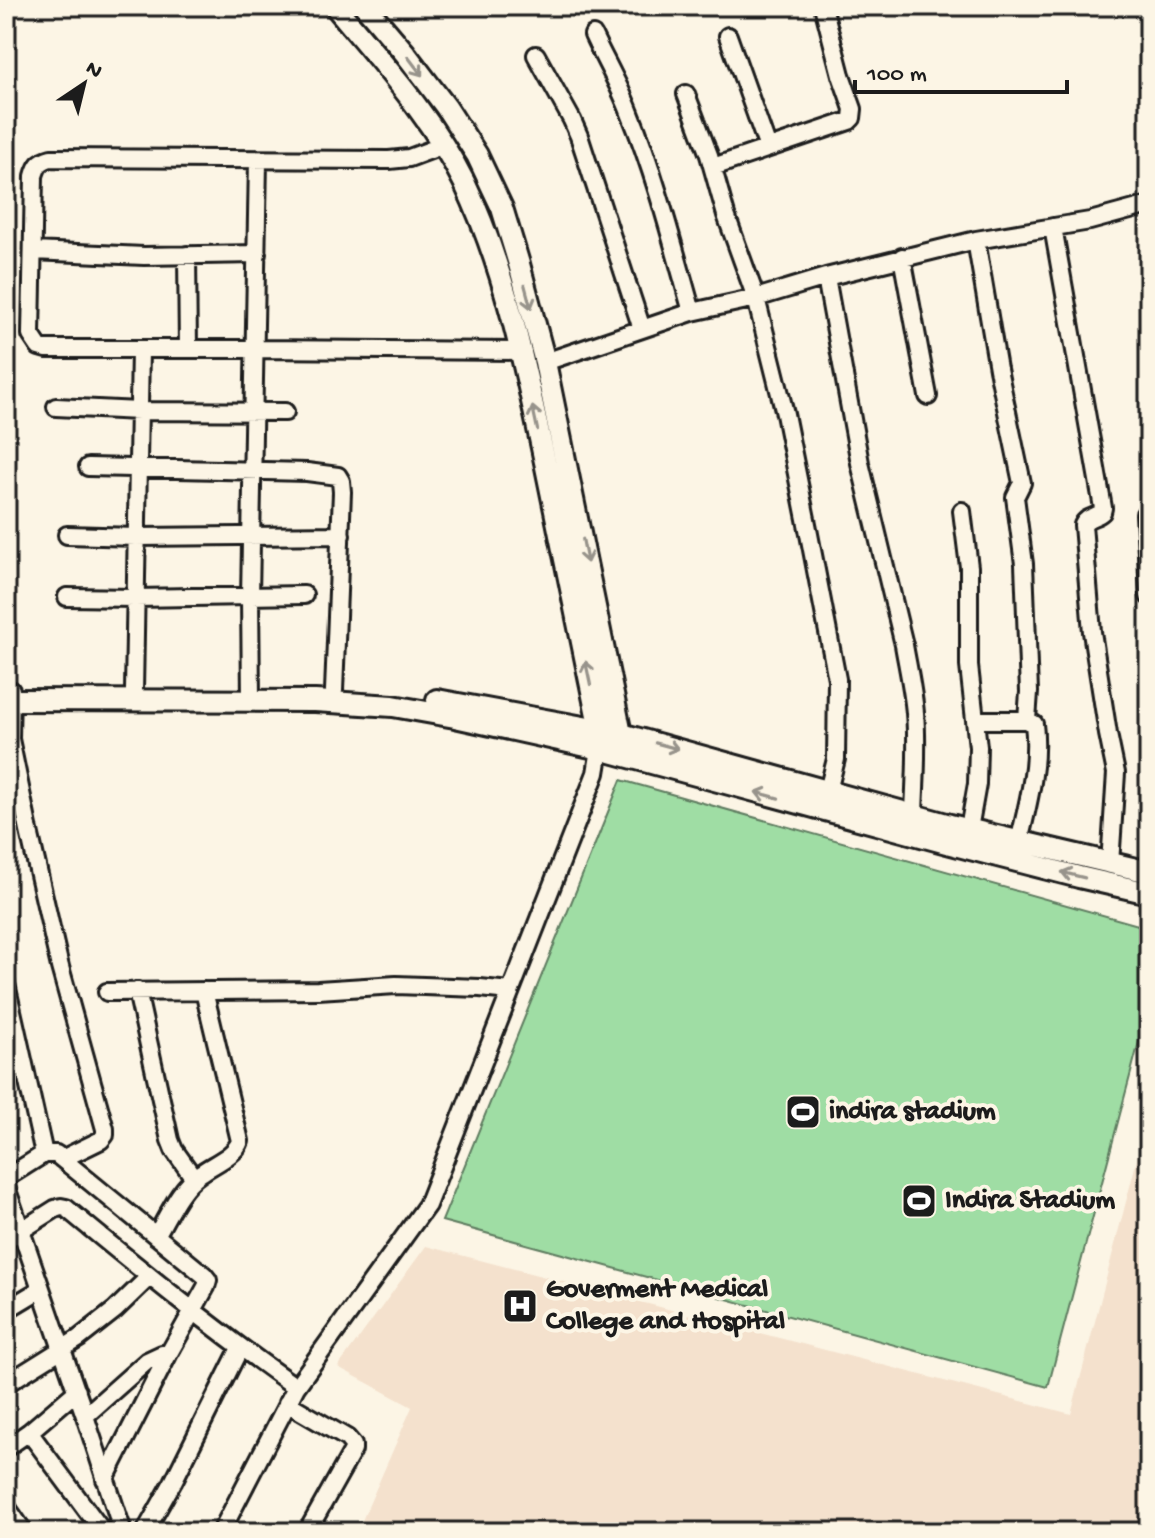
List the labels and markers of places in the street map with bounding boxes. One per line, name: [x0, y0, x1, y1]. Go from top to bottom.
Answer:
sports icon: indira stadium: [784, 1093, 822, 1131]
place label: indira stadium: [829, 1096, 996, 1129]
sports icon: Indira Stadium: [900, 1182, 938, 1220]
place label: Indira Stadium: [945, 1185, 1115, 1218]
place label: Goverment Medical College and Hospital: [546, 1274, 785, 1339]
hospital icon: Goverment Medical College and Hospital: [501, 1287, 539, 1325]

